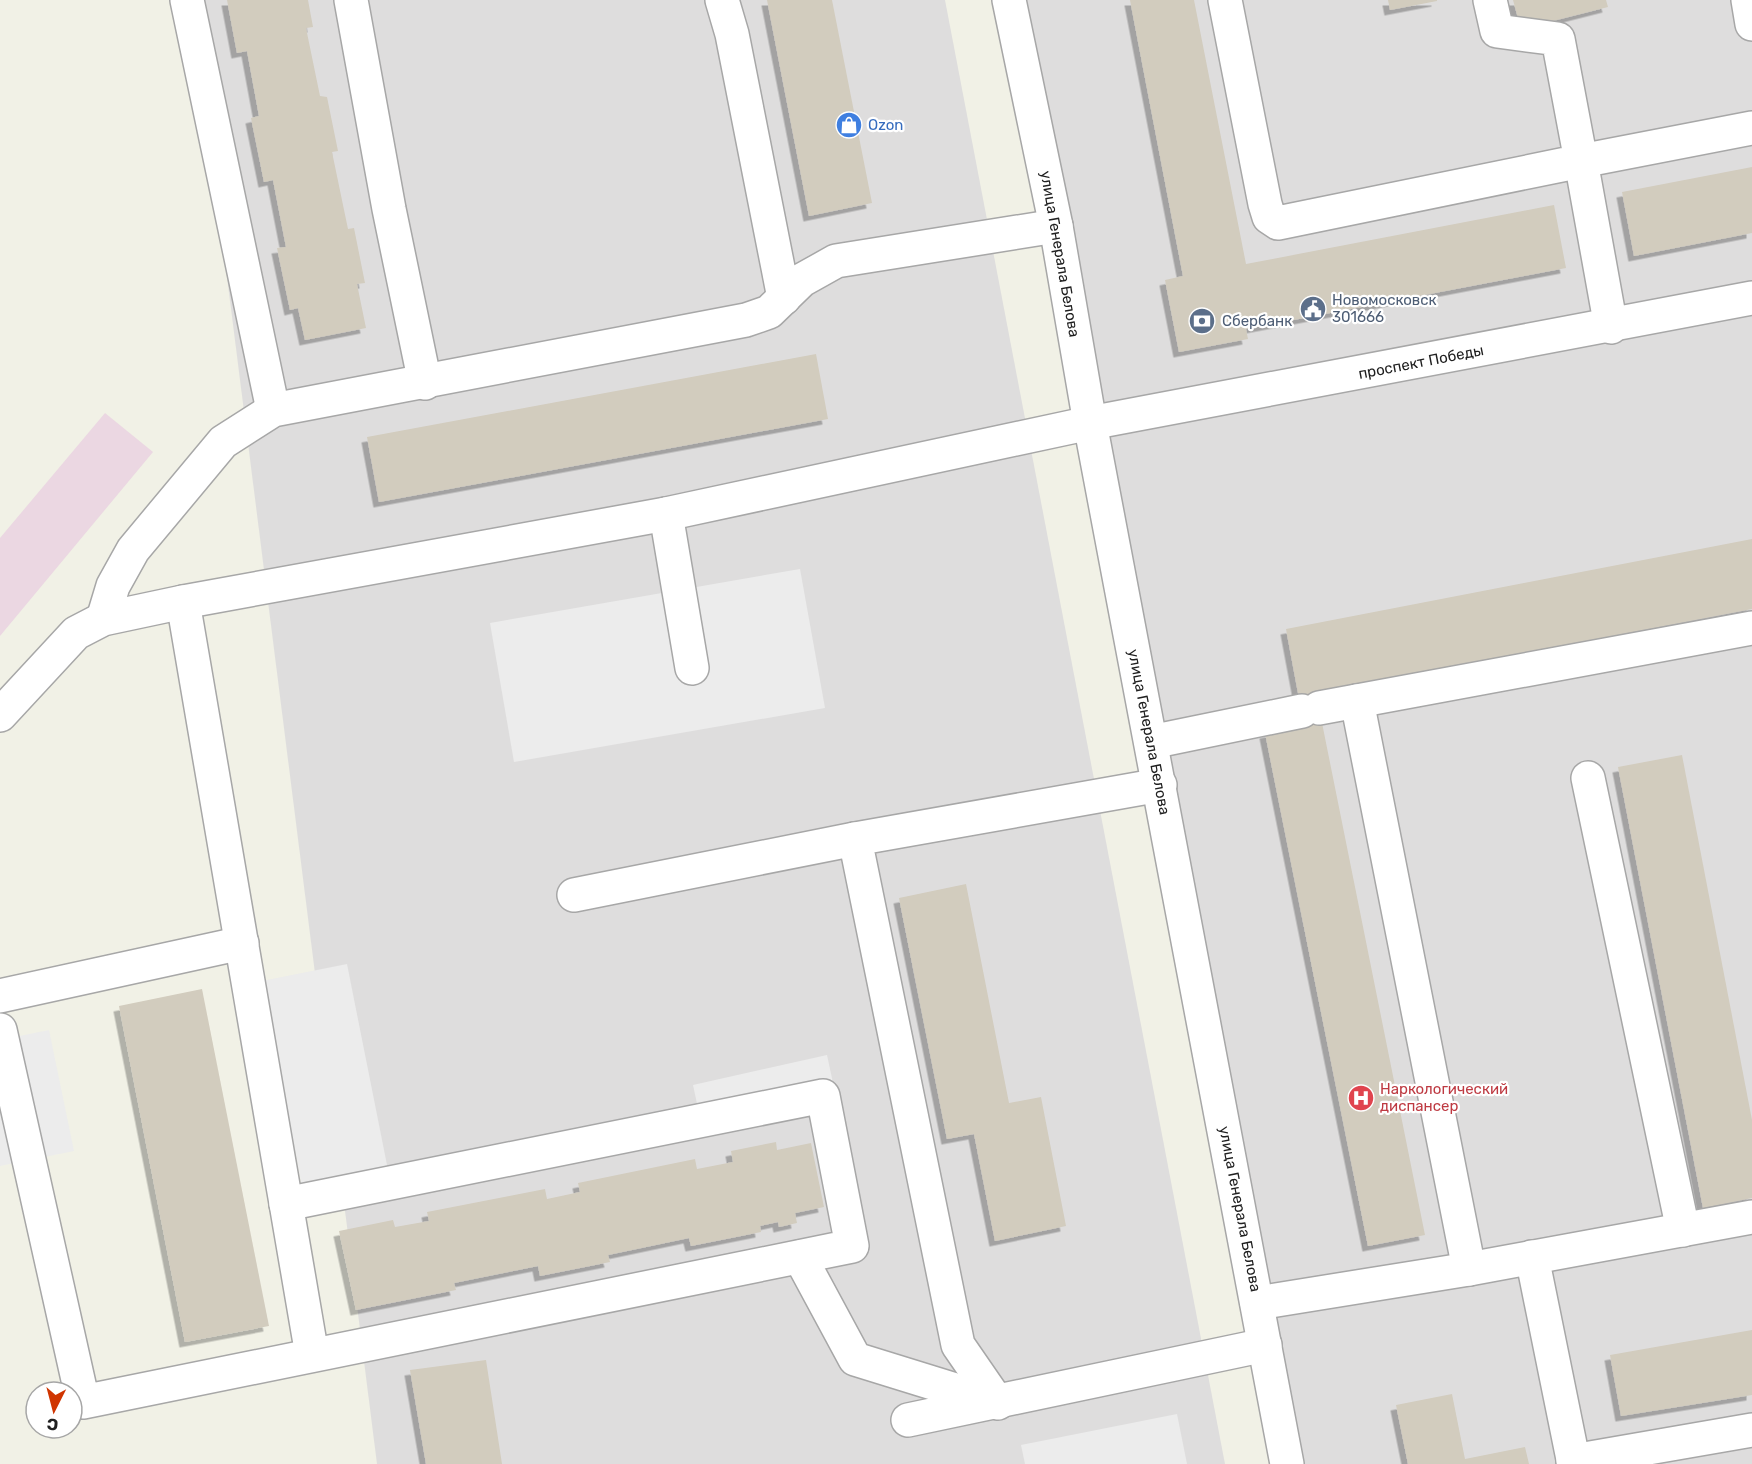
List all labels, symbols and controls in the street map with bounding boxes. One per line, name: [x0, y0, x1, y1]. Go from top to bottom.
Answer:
shop icon: Ozon: [834, 110, 864, 140]
place label: Ozon: [868, 116, 903, 134]
street label: улица Генерала Белова: [1037, 169, 1083, 339]
place label: Новомосковск 301666: [1332, 291, 1437, 326]
public building icon: Новомосковск 301666: [1298, 294, 1328, 324]
bank icon: Сбербанк: [1187, 306, 1217, 336]
place label: Сбербанк: [1222, 312, 1292, 330]
street label: проспект Победы: [1357, 341, 1485, 383]
street label: улица Генерала Белова: [1124, 648, 1174, 816]
place label: Наркологический диспансер: [1380, 1080, 1508, 1115]
hospital icon: Наркологический диспансер: [1346, 1083, 1376, 1113]
street label: улица Генерала Белова: [1215, 1125, 1265, 1293]
north arrow: [24, 1380, 84, 1440]
text: С: [46, 1414, 59, 1434]

